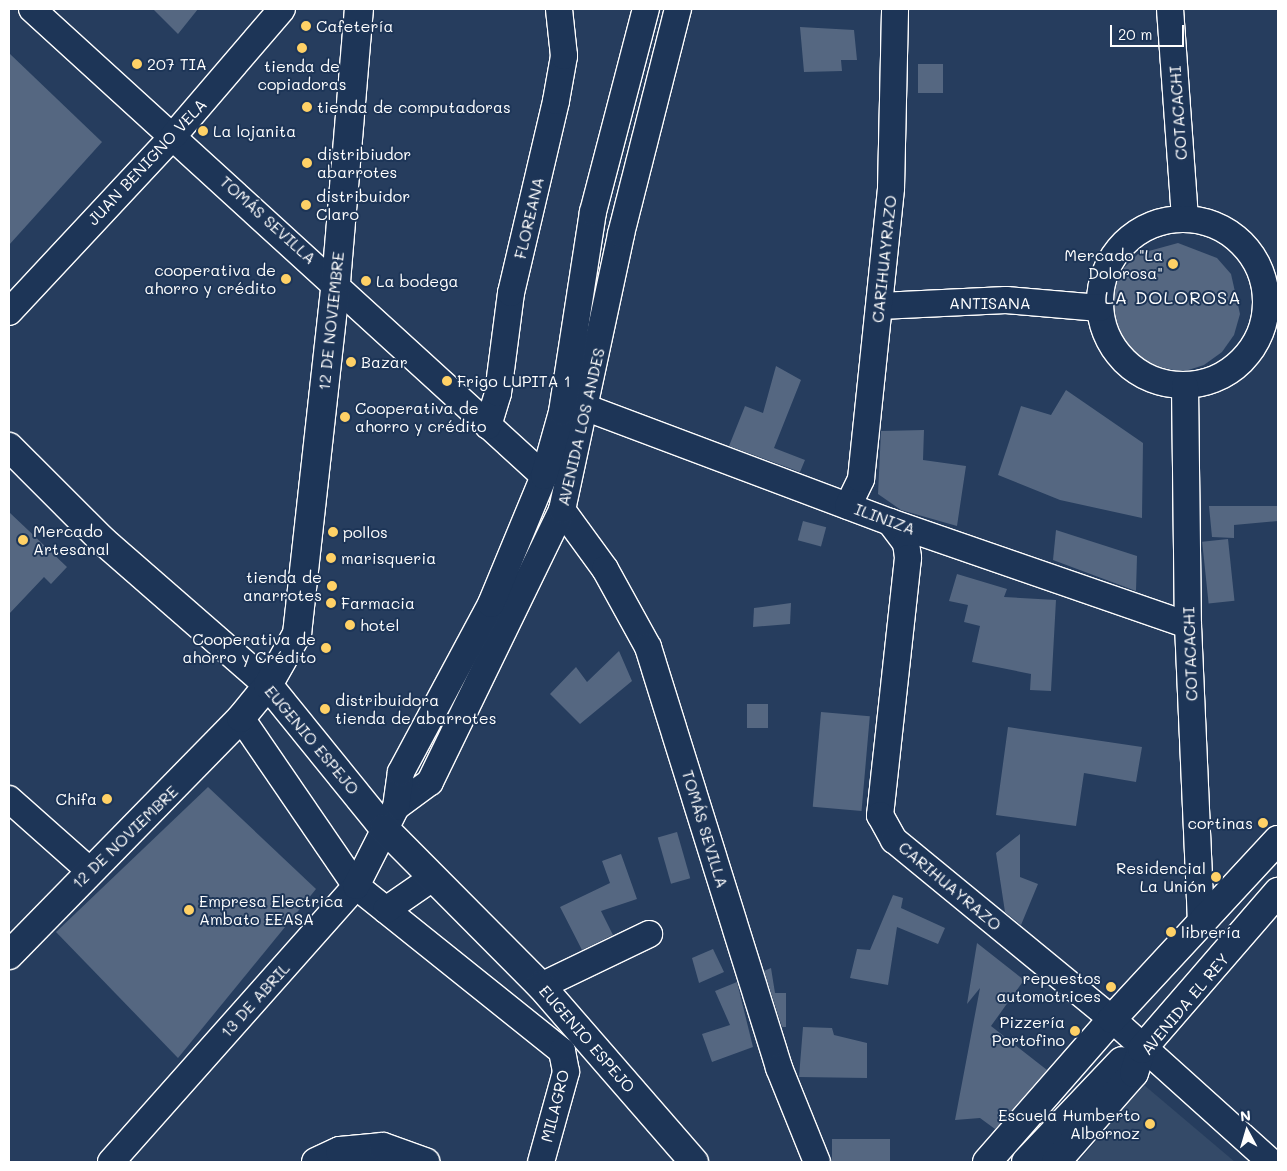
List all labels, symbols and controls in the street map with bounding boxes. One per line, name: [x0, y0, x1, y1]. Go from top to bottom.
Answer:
scale bar: [1112, 15, 1186, 47]
place label: Cafetería: [316, 16, 393, 36]
marker: Cafetería: [300, 20, 312, 32]
text: 20 m: [1118, 24, 1152, 44]
marker: tienda de copiadoras: [296, 42, 308, 54]
place label: 207 TIA: [147, 54, 207, 74]
place label: tienda de copiadoras: [257, 56, 347, 94]
marker: 207 TIA: [131, 58, 143, 70]
street label: COTACACHI: [1165, 65, 1191, 161]
street label: JUAN BENIGNO VELA: [83, 95, 211, 229]
place label: tienda de computadoras: [317, 97, 511, 117]
marker: tienda de computadoras: [301, 101, 313, 113]
place label: La lojanita: [213, 121, 296, 141]
marker: La lojanita: [197, 125, 209, 137]
place label: distribiudor abarrotes: [317, 144, 411, 182]
marker: distribiudor abarrotes: [301, 157, 313, 169]
street label: TOMÁS SEVILLA: [216, 172, 320, 268]
street label: FLOREANA: [510, 175, 548, 261]
place label: distribuidor Claro: [316, 186, 410, 224]
street label: CARIHUAYRAZO: [868, 194, 900, 324]
marker: distribuidor Claro: [300, 199, 312, 211]
place label: Mercado "La Dolorosa": [1064, 245, 1163, 283]
street label: 12 DE NOVIEMBRE: [314, 251, 348, 391]
marker: Mercado "La Dolorosa": [1167, 258, 1179, 270]
place label: cooperativa de ahorro y crédito: [144, 260, 276, 298]
place label: La bodega: [376, 271, 458, 291]
marker: cooperativa de ahorro y crédito: [280, 273, 292, 285]
marker: La bodega: [360, 275, 372, 287]
district label: LA DOLOROSA: [1103, 286, 1243, 308]
street label: ANTISANA: [949, 293, 1031, 313]
street label: AVENIDA LOS ANDES: [553, 346, 609, 508]
place label: Bazar: [361, 352, 408, 372]
marker: Bazar: [345, 356, 357, 368]
place label: Frigo LUPITA 1: [457, 371, 571, 391]
marker: Frigo LUPITA 1: [441, 375, 453, 387]
place label: Cooperativa de ahorro y crédito: [355, 398, 487, 436]
marker: Cooperativa de ahorro y crédito: [339, 411, 351, 423]
street label: ILINIZA: [852, 499, 918, 539]
place label: Mercado Artesanal: [33, 521, 110, 559]
place label: pollos: [343, 522, 388, 542]
marker: pollos: [327, 526, 339, 538]
marker: Mercado Artesanal: [17, 534, 29, 546]
place label: marisqueria: [341, 548, 436, 568]
marker: marisqueria: [325, 552, 337, 564]
place label: tienda de anarrotes: [243, 567, 322, 605]
marker: tienda de anarrotes: [326, 580, 338, 592]
place label: Farmacia: [341, 593, 415, 613]
marker: Farmacia: [325, 597, 337, 609]
street label: COTACACHI: [1179, 606, 1201, 702]
place label: hotel: [360, 615, 399, 635]
marker: hotel: [344, 619, 356, 631]
place label: Cooperativa de ahorro y Crédito: [182, 629, 316, 667]
marker: Cooperativa de ahorro y Crédito: [320, 642, 332, 654]
street label: EUGENIO ESPEJO: [261, 682, 363, 798]
place label: distribuidora tienda de abarrotes: [335, 690, 497, 728]
marker: distribuidora tienda de abarrotes: [319, 703, 331, 715]
street label: TOMÁS SEVILLA: [678, 768, 732, 890]
street label: 12 DE NOVIEMBRE: [68, 782, 182, 892]
place label: Chifa: [55, 789, 97, 809]
marker: Chifa: [101, 793, 113, 805]
place label: cortinas: [1188, 813, 1253, 833]
marker: cortinas: [1257, 817, 1269, 829]
street label: CARIHUAYRAZO: [895, 837, 1005, 935]
place label: Residencial La Unión: [1116, 858, 1206, 896]
marker: Residencial La Unión: [1210, 871, 1222, 883]
place label: Empresa Electrica Ambato EEASA: [199, 891, 343, 929]
marker: Empresa Electrica Ambato EEASA: [183, 904, 195, 916]
place label: librería: [1181, 922, 1241, 942]
marker: librería: [1165, 926, 1177, 938]
street label: AVENIDA EL REY: [1137, 949, 1233, 1059]
street label: 13 DE ABRIL: [217, 959, 293, 1041]
place label: repuestos automotrices: [996, 968, 1101, 1006]
street label: EUGENIO ESPEJO: [535, 981, 639, 1097]
marker: repuestos automotrices: [1105, 981, 1117, 993]
place label: Pizzería Portofino: [992, 1012, 1065, 1050]
marker: Pizzería Portofino: [1069, 1025, 1081, 1037]
street label: MILAGRO: [537, 1068, 573, 1144]
place label: Escuela Humberto Albornoz: [998, 1105, 1140, 1143]
north arrow: [1222, 1106, 1272, 1156]
text: N: [1239, 1106, 1252, 1126]
marker: Escuela Humberto Albornoz: [1144, 1118, 1156, 1130]

